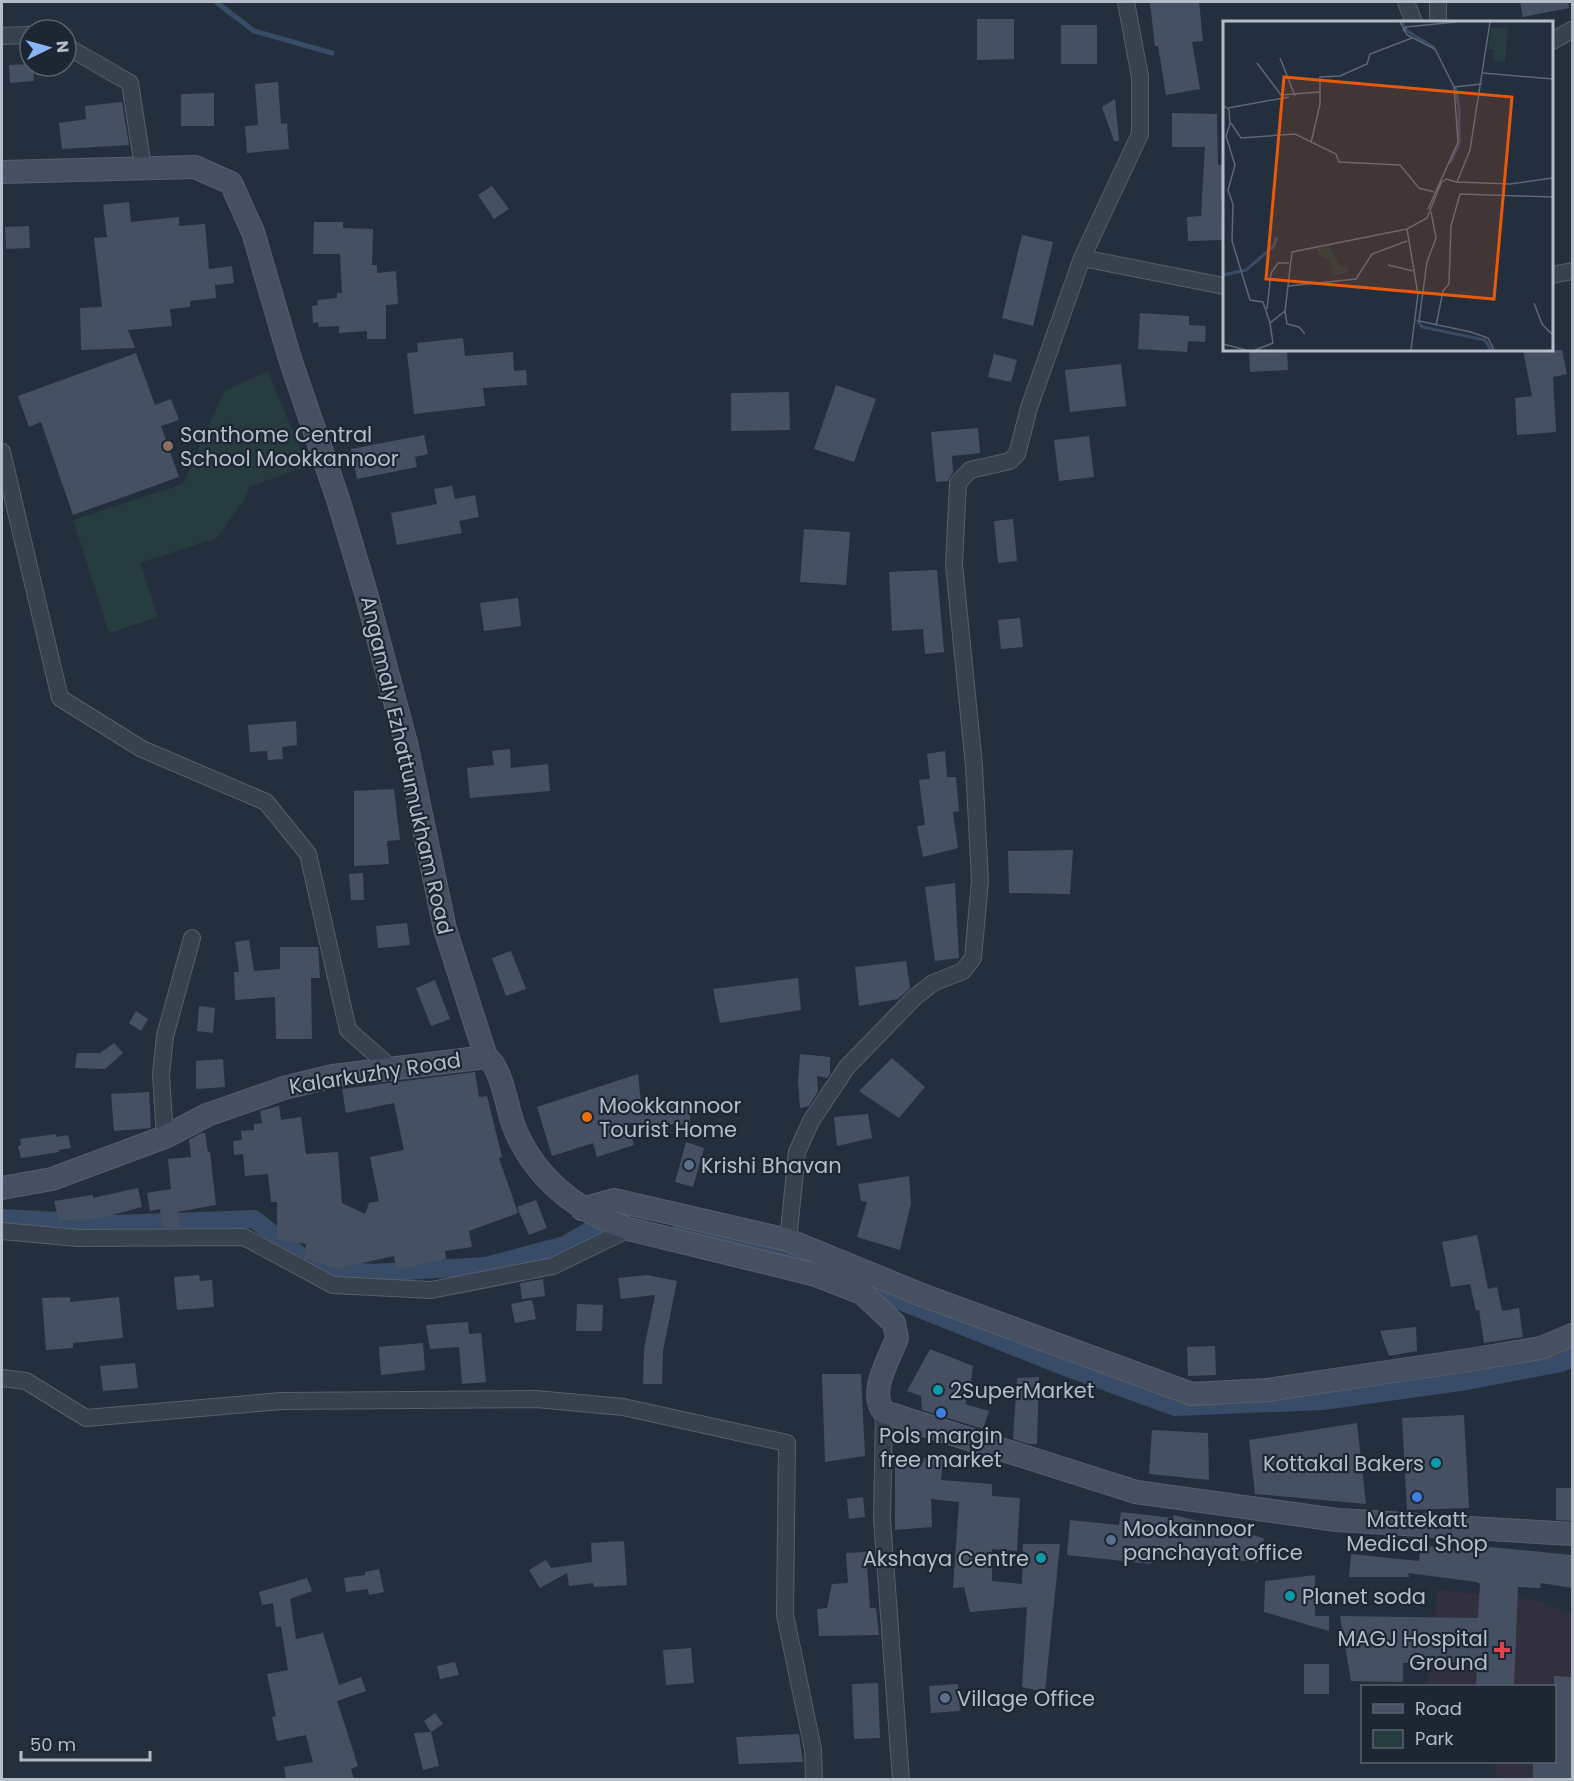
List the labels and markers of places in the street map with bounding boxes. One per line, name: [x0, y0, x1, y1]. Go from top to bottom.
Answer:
place label: Santhome Central School Mookkannoor: [180, 420, 399, 473]
marker: Santhome Central School Mookkannoor: [161, 439, 175, 453]
place label: Mookkannoor Tourist Home: [599, 1091, 742, 1144]
marker: Mookkannoor Tourist Home: [580, 1110, 594, 1124]
place label: Krishi Bhavan: [701, 1151, 842, 1180]
marker: Krishi Bhavan: [682, 1158, 696, 1172]
place label: 2SuperMarket: [950, 1376, 1094, 1405]
marker: 2SuperMarket: [931, 1383, 945, 1397]
marker: Pols margin free market: [934, 1406, 948, 1420]
place label: Pols margin free market: [879, 1421, 1003, 1474]
place label: Kottakal Bakers: [1263, 1449, 1424, 1478]
marker: Kottakal Bakers: [1429, 1456, 1443, 1470]
marker: Mattekatt Medical Shop: [1410, 1490, 1424, 1504]
place label: Mattekatt Medical Shop: [1346, 1505, 1488, 1558]
place label: Mookannoor panchayat office: [1123, 1514, 1303, 1567]
marker: Mookannoor panchayat office: [1104, 1533, 1118, 1547]
place label: Akshaya Centre: [863, 1544, 1029, 1573]
marker: Akshaya Centre: [1034, 1551, 1048, 1565]
place label: Planet soda: [1302, 1582, 1426, 1611]
marker: Planet soda: [1283, 1589, 1297, 1603]
place label: MAGJ Hospital Ground: [1337, 1624, 1488, 1677]
marker: MAGJ Hospital Ground: [1493, 1641, 1511, 1659]
place label: Village Office: [957, 1684, 1095, 1713]
marker: Village Office: [938, 1691, 952, 1705]

